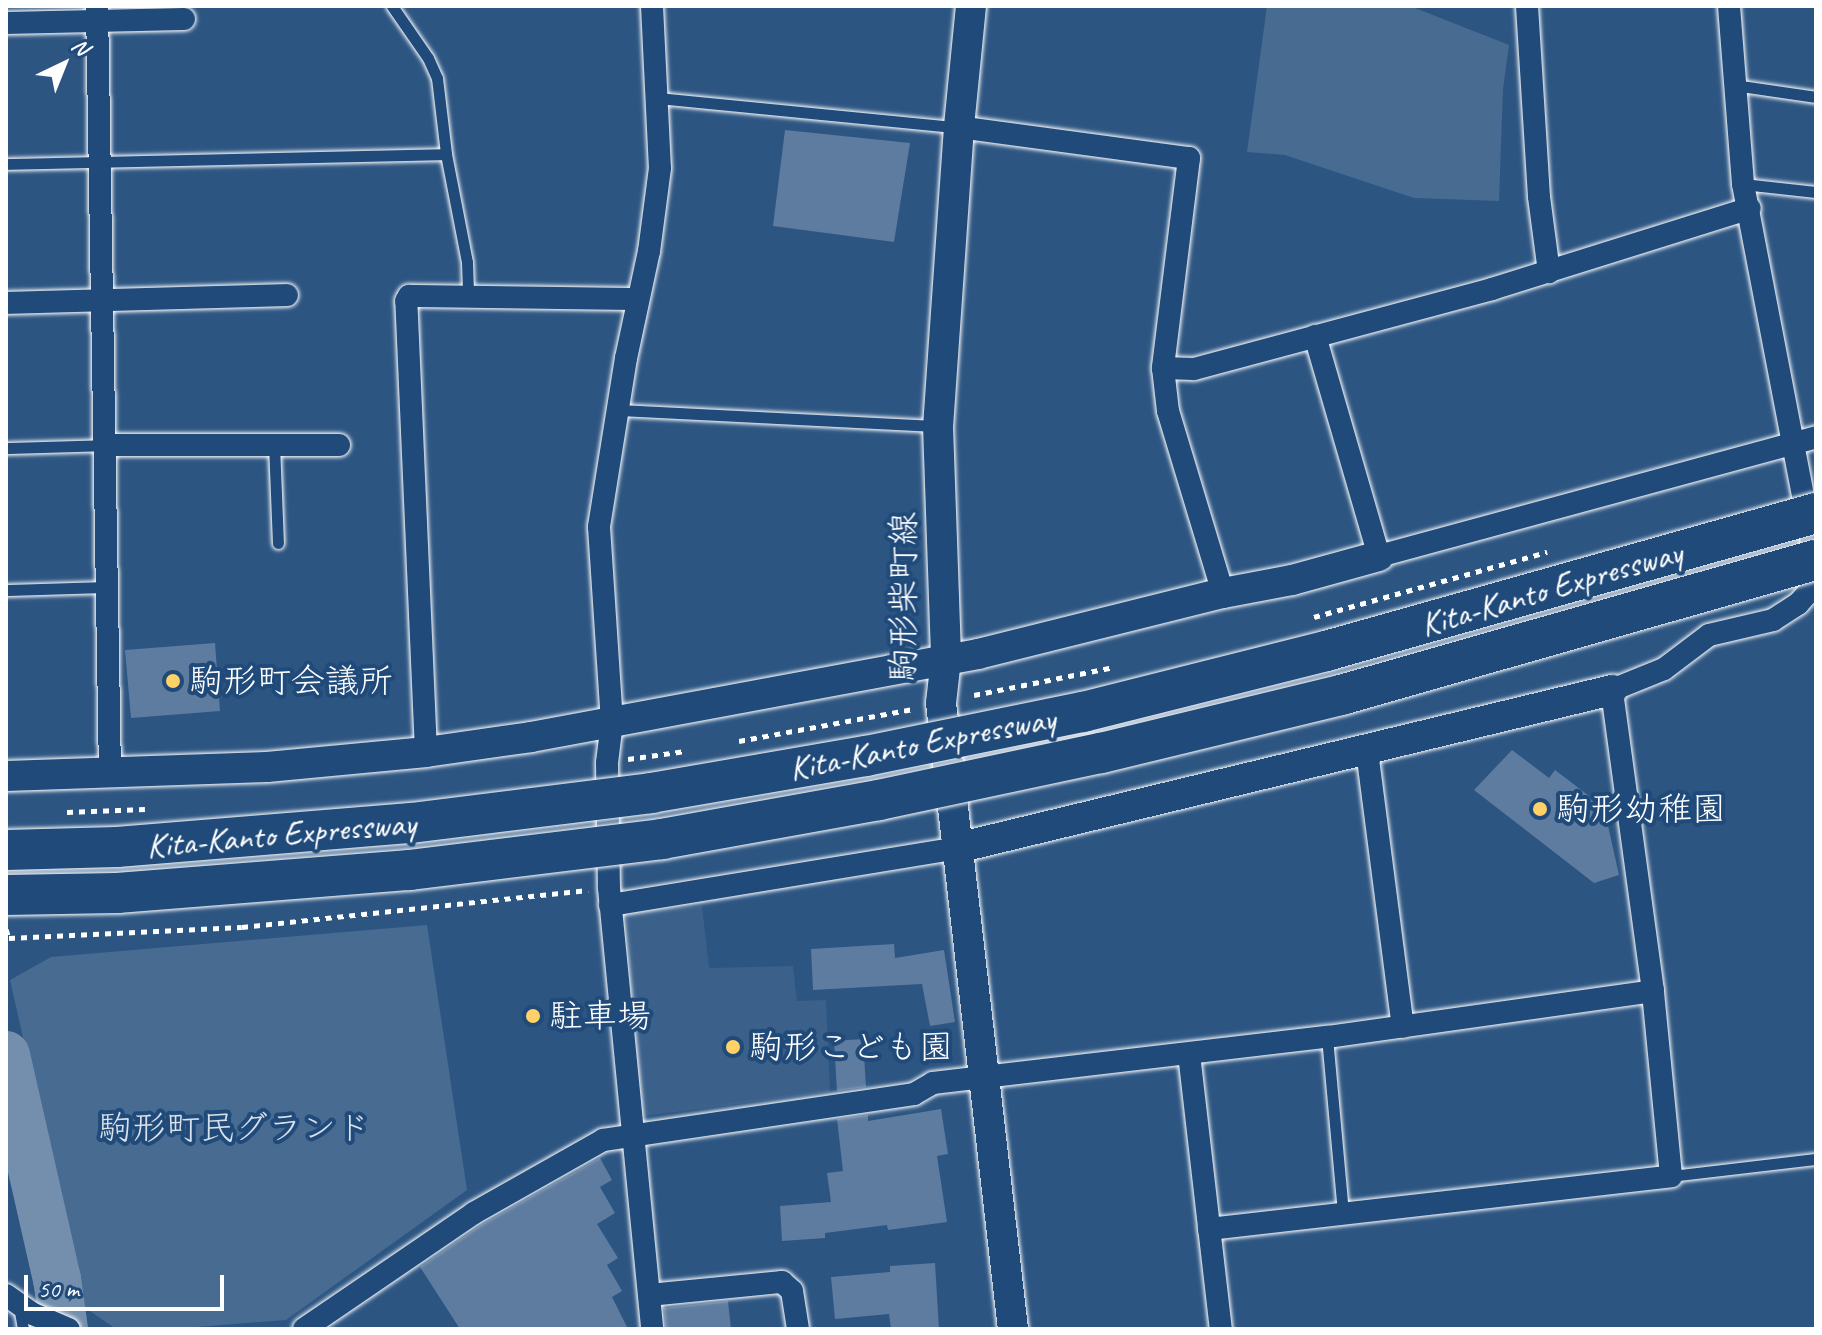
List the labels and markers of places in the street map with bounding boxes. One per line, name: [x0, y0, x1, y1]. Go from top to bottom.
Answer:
place label: 駒形町会議所: [189, 661, 393, 701]
marker: 駒形町会議所: [164, 672, 182, 690]
place label: 駒形幼稚園: [1556, 789, 1726, 829]
marker: 駒形幼稚園: [1531, 800, 1549, 818]
place label: 駐車場: [549, 996, 651, 1036]
marker: 駐車場: [524, 1007, 542, 1025]
place label: 駒形こども園: [749, 1027, 953, 1067]
marker: 駒形こども園: [724, 1038, 742, 1056]

